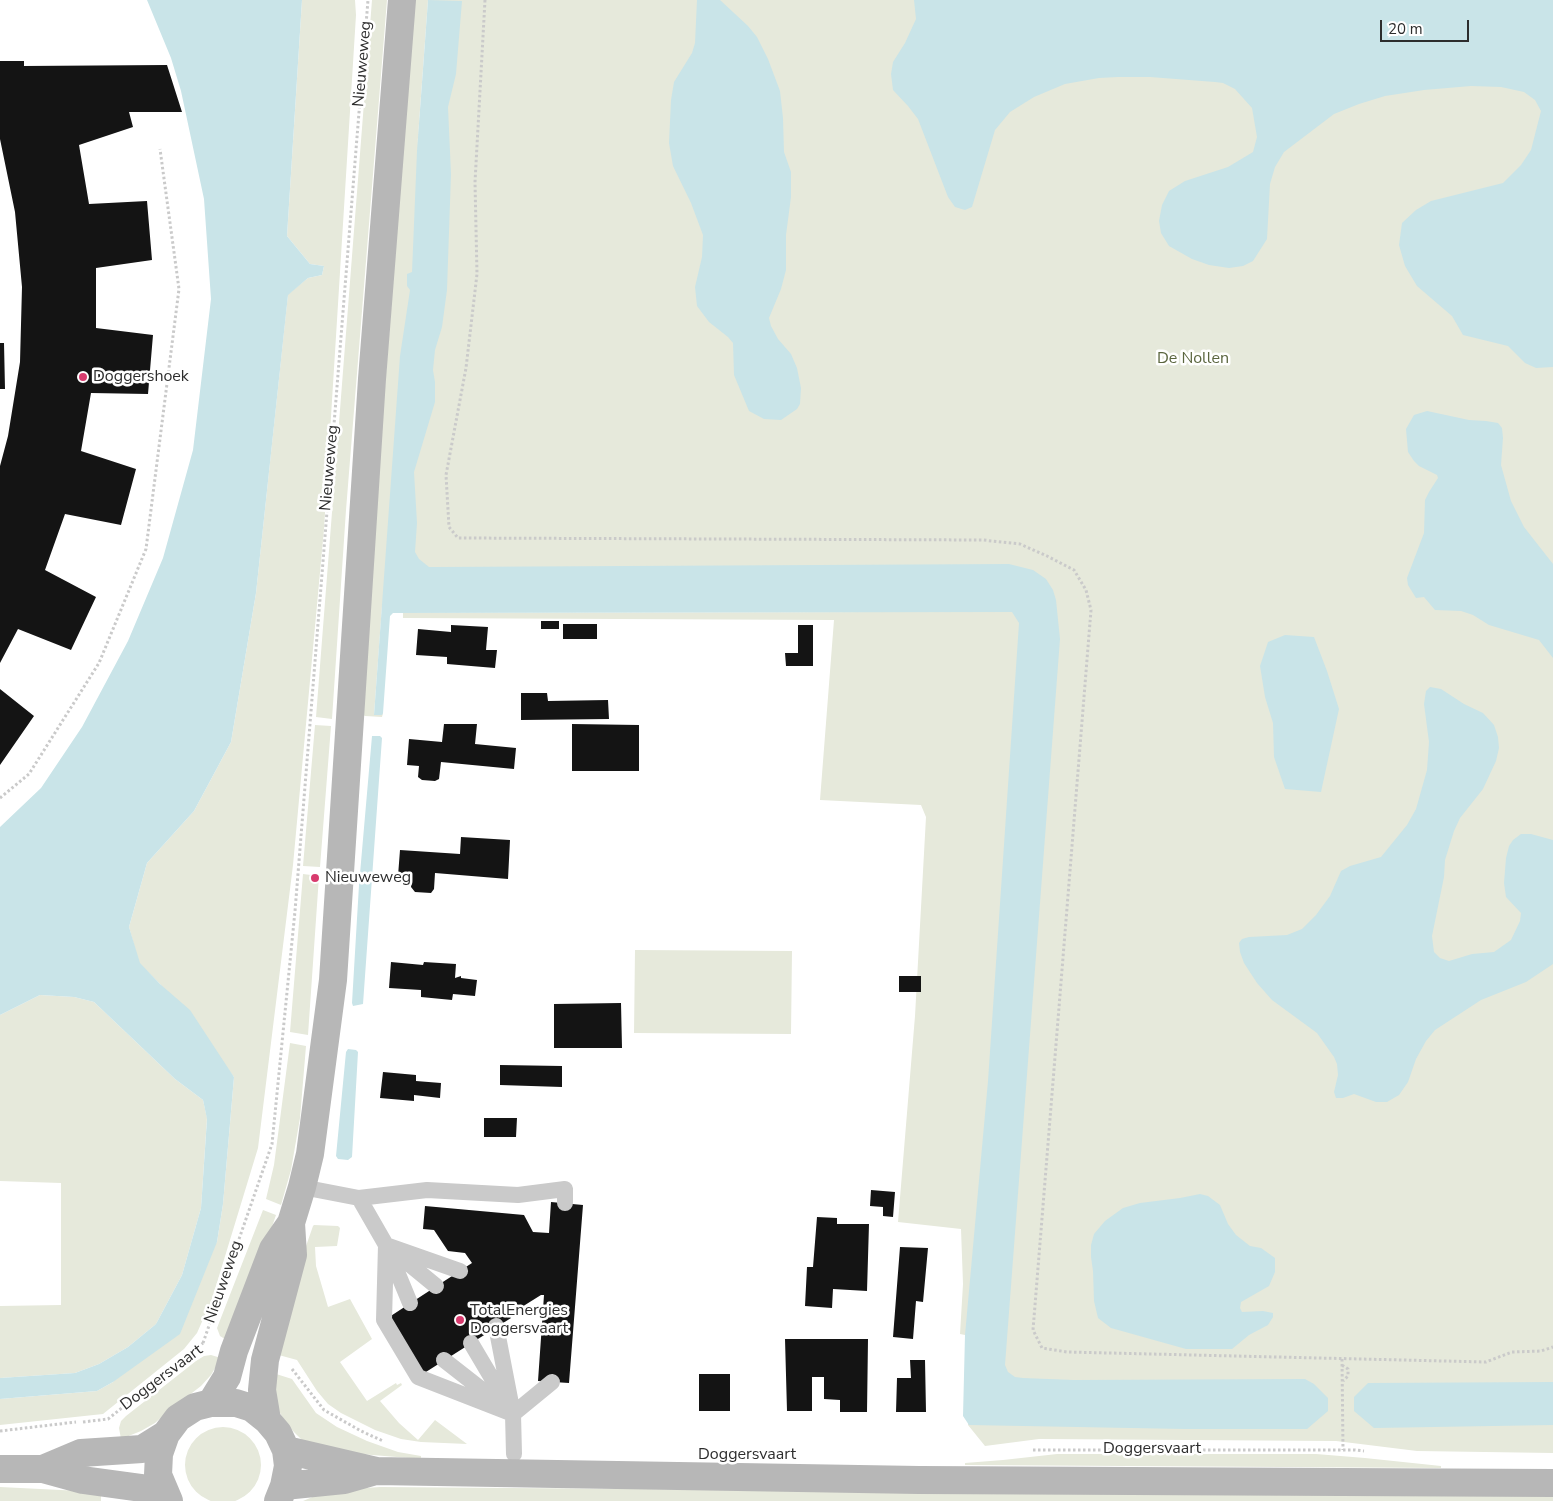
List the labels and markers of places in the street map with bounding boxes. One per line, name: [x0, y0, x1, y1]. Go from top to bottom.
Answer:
place label: Doggershoek: [93, 367, 189, 387]
marker: Doggershoek: [77, 371, 89, 383]
place label: Nieuweweg: [325, 868, 411, 888]
marker: Nieuweweg: [309, 872, 321, 884]
place label: TotalEnergies Doggersvaart: [470, 1301, 568, 1339]
marker: TotalEnergies Doggersvaart: [454, 1314, 466, 1326]

